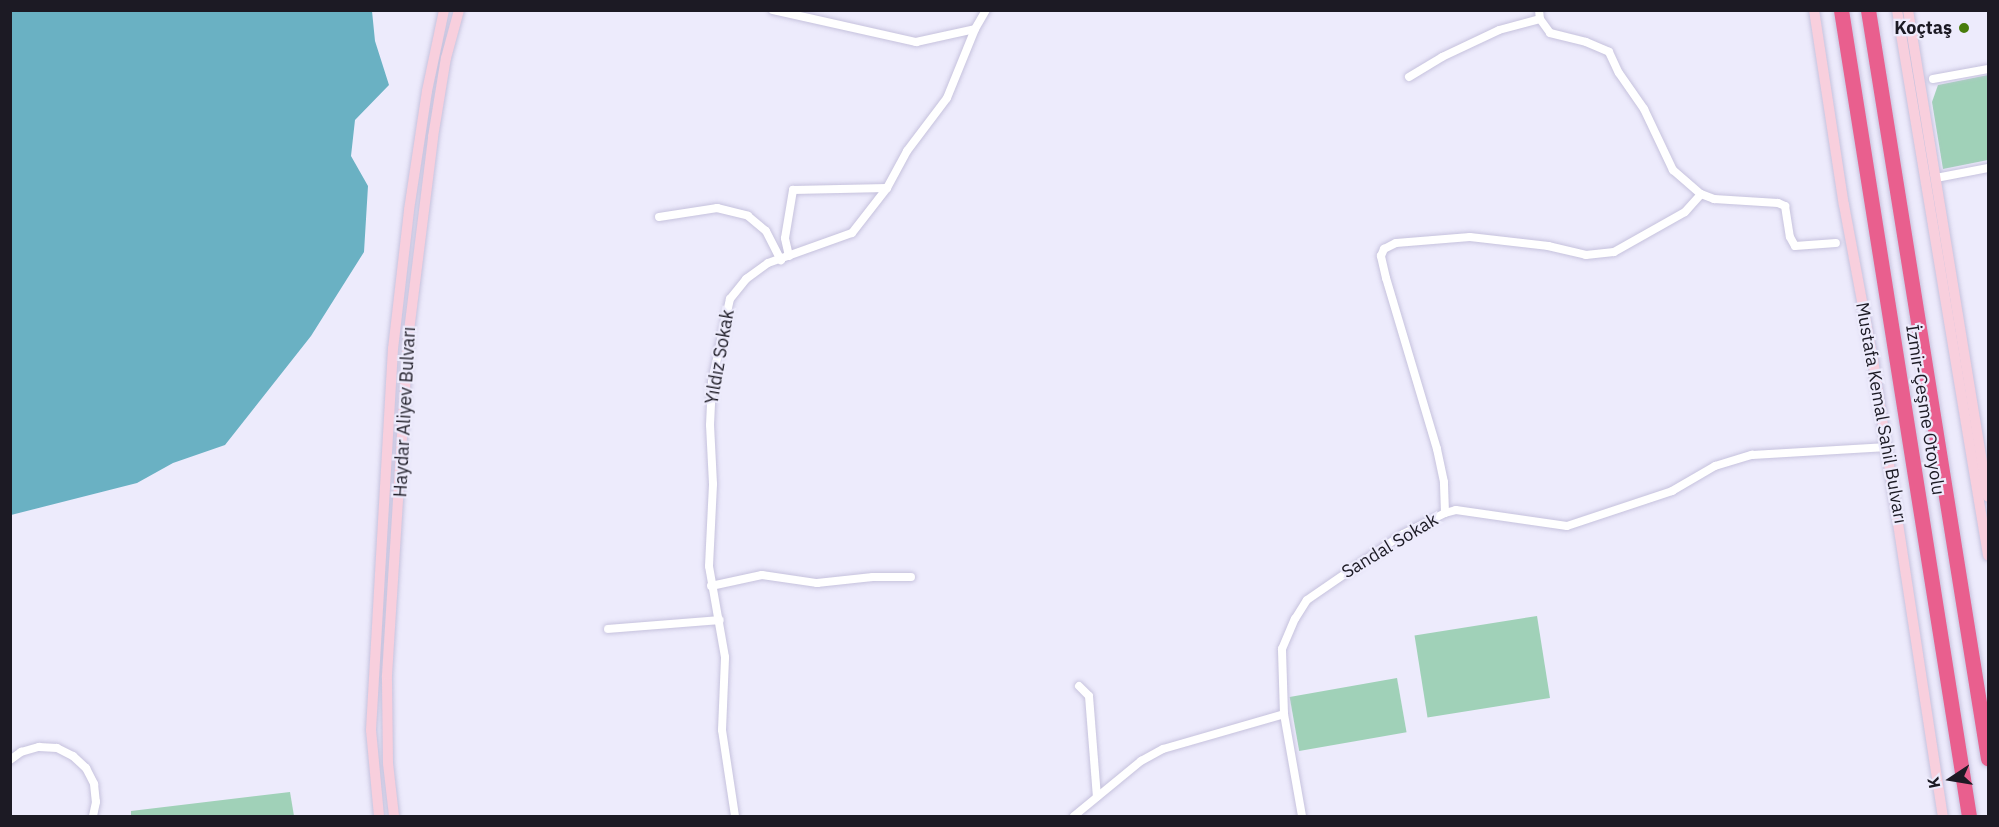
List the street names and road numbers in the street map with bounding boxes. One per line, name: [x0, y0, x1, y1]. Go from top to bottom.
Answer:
street label: Mustafa Kemal Sahil Bulvarı: [1851, 301, 1911, 525]
street label: Yıldız Sokak: [701, 308, 739, 406]
street label: İzmir-Çeşme Otoyolu: [1901, 323, 1949, 497]
street label: Haydar Aliyev Bulvarı: [390, 326, 420, 498]
street label: Sandal Sokak: [1338, 509, 1442, 583]

